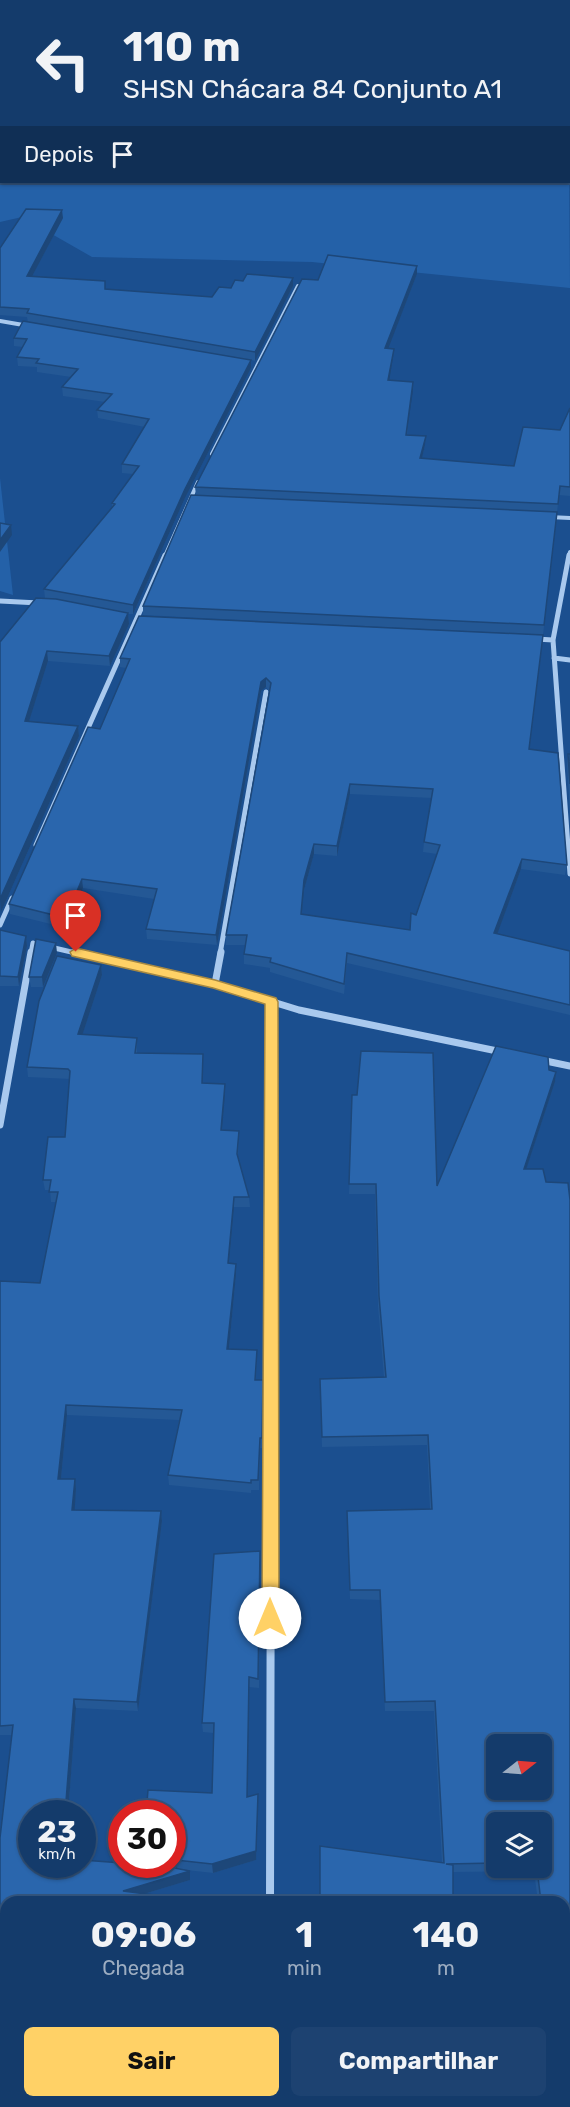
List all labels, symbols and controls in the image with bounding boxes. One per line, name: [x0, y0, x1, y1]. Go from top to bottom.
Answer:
text: 110 m: [123, 22, 241, 72]
icon: left: [24, 24, 102, 102]
text: SHSN Chácara 84 Conjunto A1: [123, 73, 502, 105]
icon: arrive: [106, 138, 139, 171]
text: Depois: [24, 141, 94, 168]
pin: [50, 890, 101, 952]
icon: arrive: [59, 899, 92, 932]
position arrow: [238, 1586, 302, 1650]
north arrow: [486, 1734, 552, 1800]
map controls: [486, 1734, 552, 1878]
speed limit sign: 30: [108, 1800, 186, 1878]
button: layers: [486, 1812, 552, 1878]
text: 23: [37, 1814, 77, 1850]
text: km/h: [38, 1845, 76, 1863]
text: 09:06: [91, 1913, 197, 1956]
text: 1: [296, 1913, 313, 1956]
text: 140: [412, 1913, 479, 1956]
text: Chegada: [102, 1956, 185, 1980]
text: min: [287, 1956, 322, 1980]
text: m: [437, 1956, 455, 1980]
button: Sair: [24, 2027, 279, 2096]
button: Compartilhar: [291, 2027, 546, 2096]

